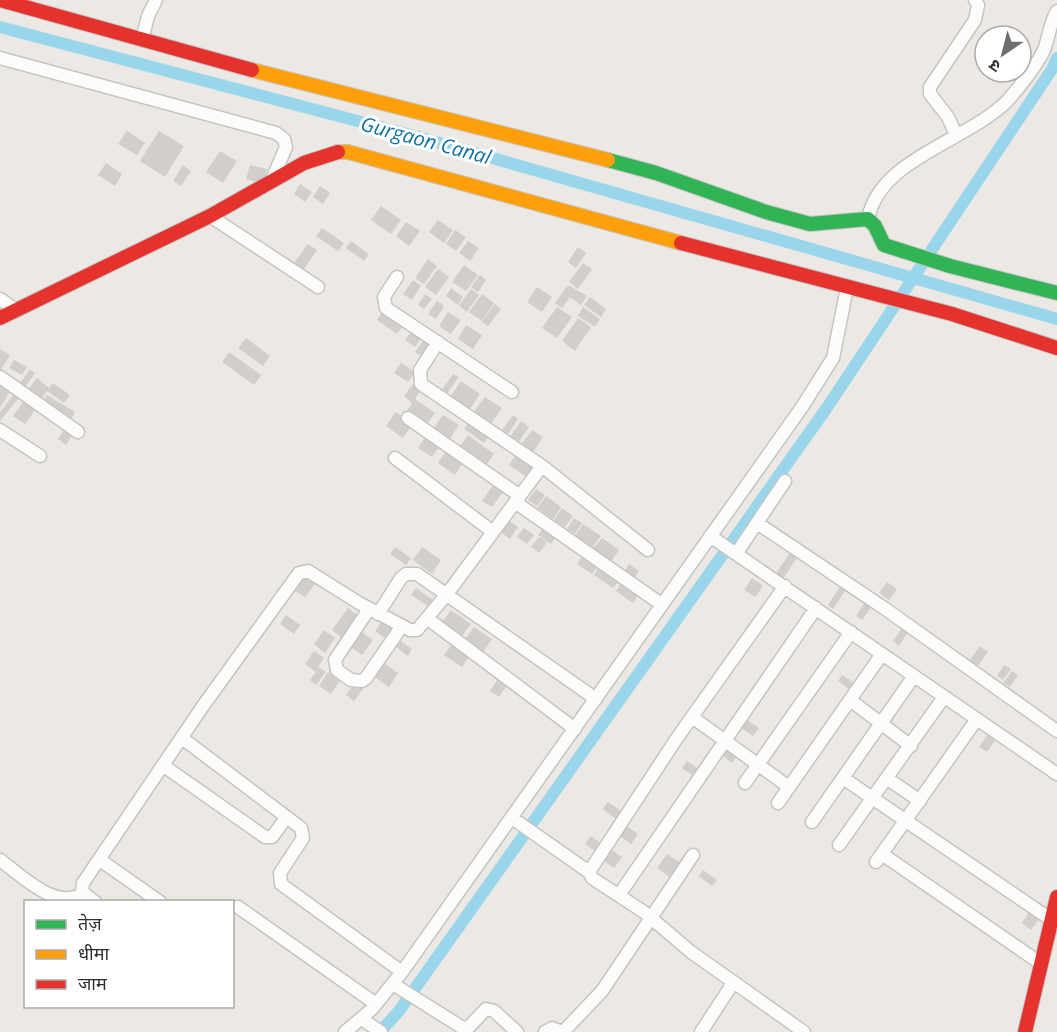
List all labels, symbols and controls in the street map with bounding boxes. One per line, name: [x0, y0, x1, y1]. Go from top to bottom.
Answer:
north arrow: [973, 24, 1033, 84]
text: उ: [984, 54, 1005, 78]
water label: Gurgaon Canal: [358, 110, 495, 171]
legend: [24, 900, 234, 1008]
text: तेज़: [78, 911, 102, 935]
text: धीमा: [78, 941, 109, 965]
text: जाम: [78, 971, 108, 995]

